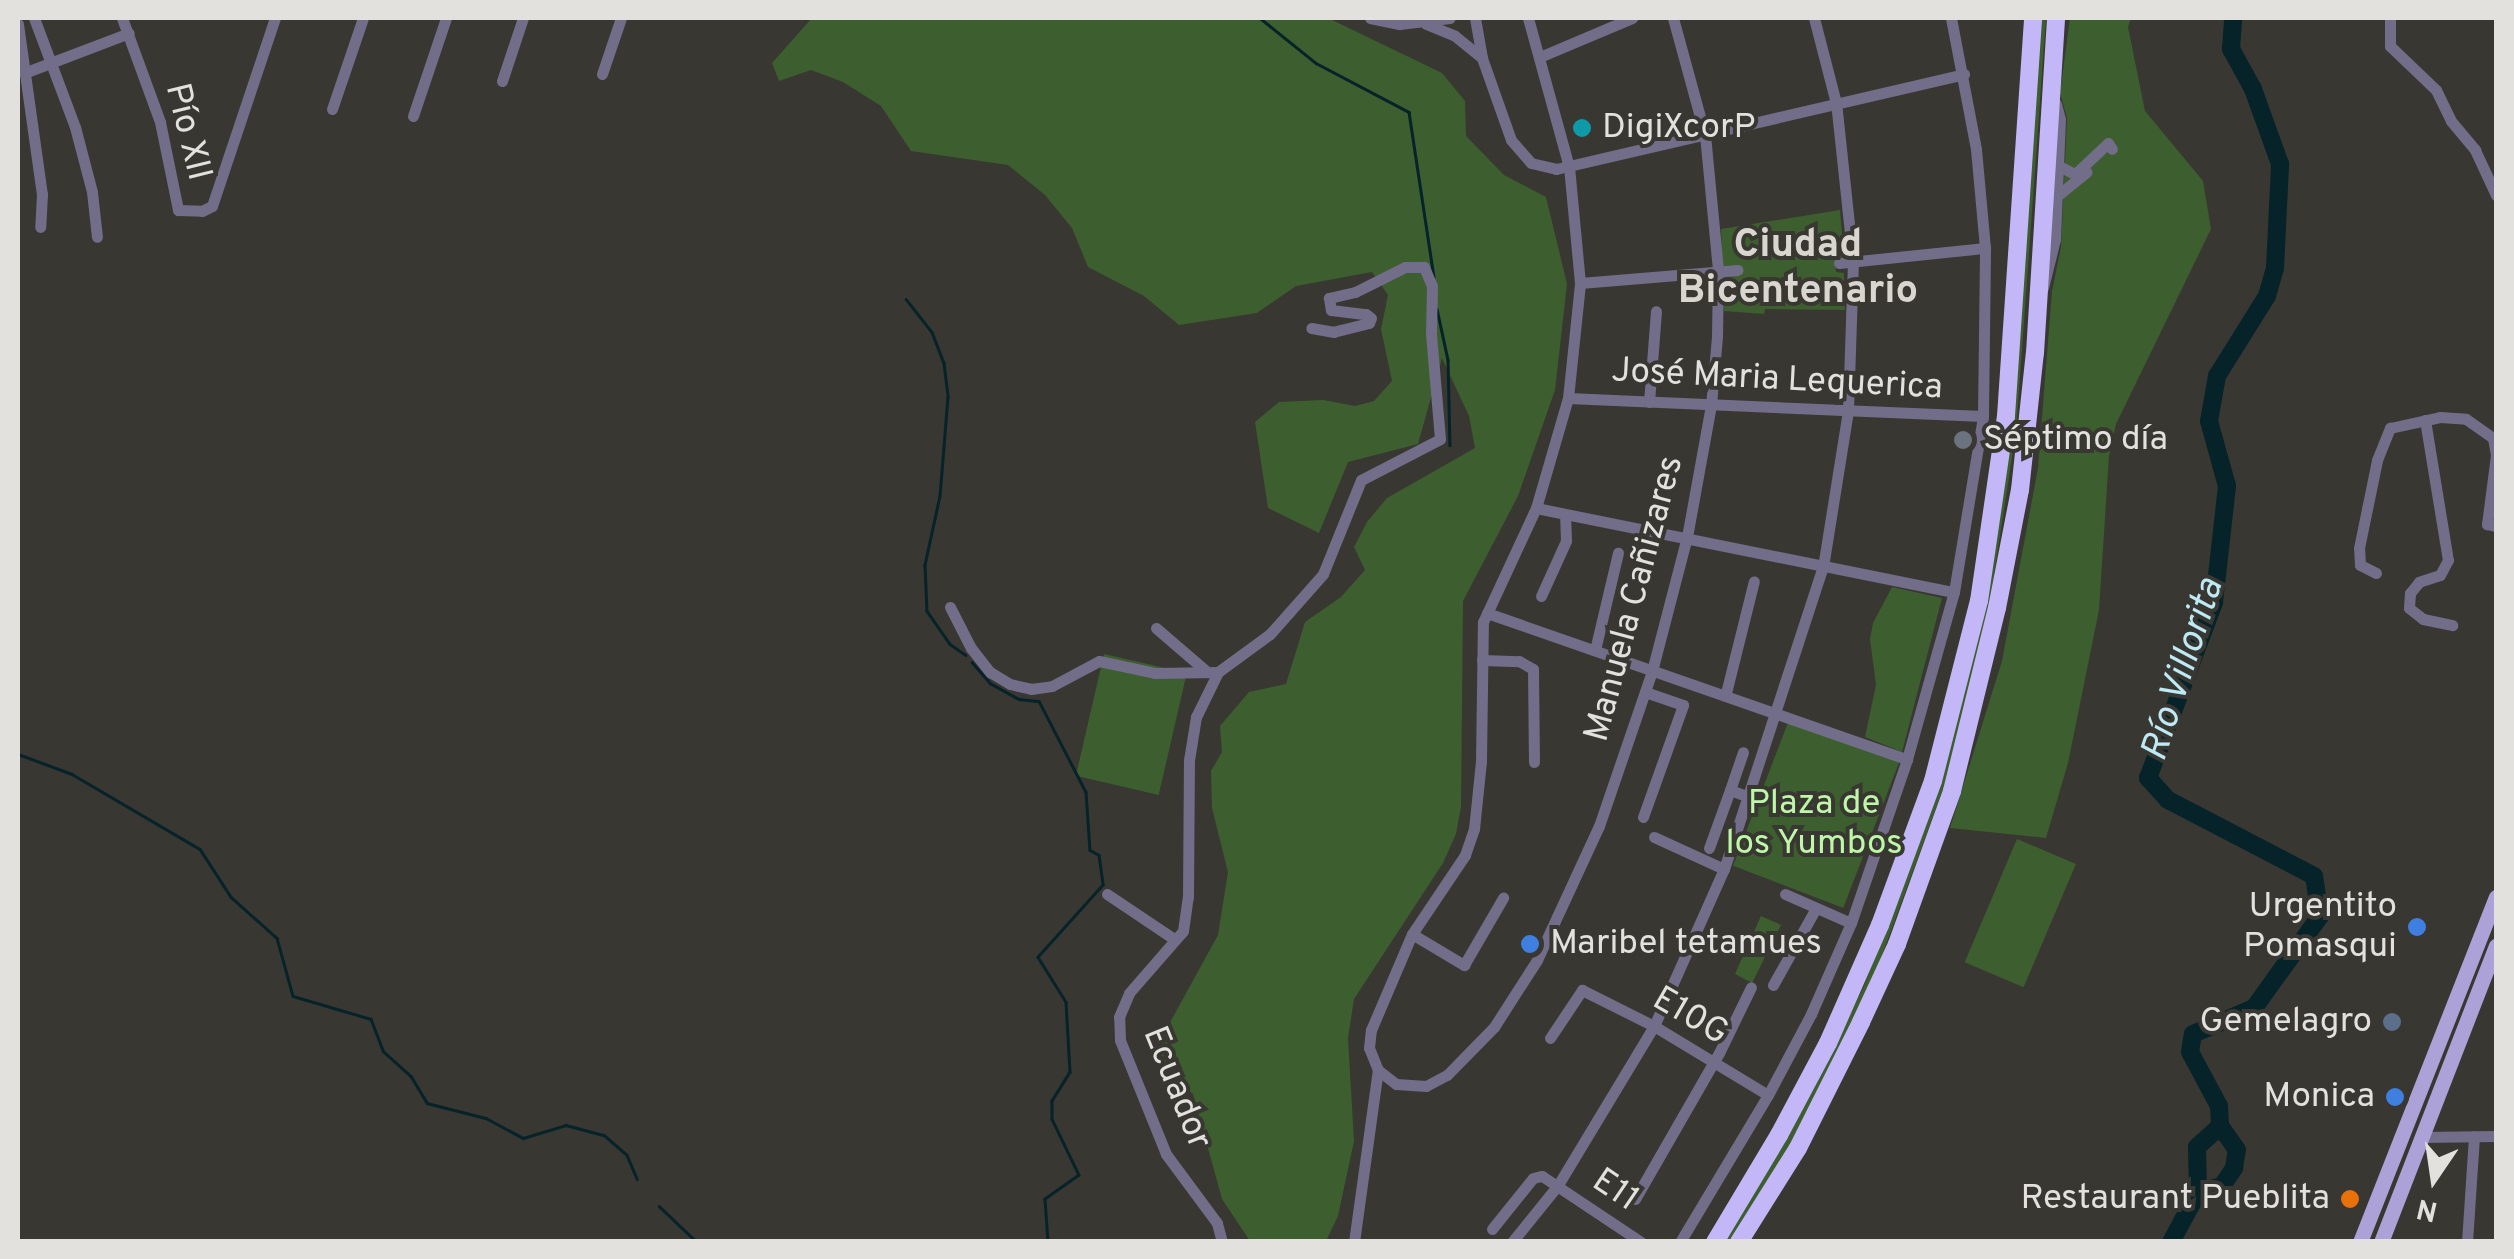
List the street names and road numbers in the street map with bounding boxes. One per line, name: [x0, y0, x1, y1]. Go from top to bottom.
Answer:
street label: Pío XII: [155, 79, 219, 185]
street label: José Maria Lequerica: [1610, 350, 1944, 410]
street label: Manuela Cañizares: [1577, 452, 1693, 746]
street label: E10G: [1645, 979, 1735, 1055]
street label: Ecuador: [1132, 1021, 1220, 1155]
street label: E11: [1584, 1160, 1646, 1222]

